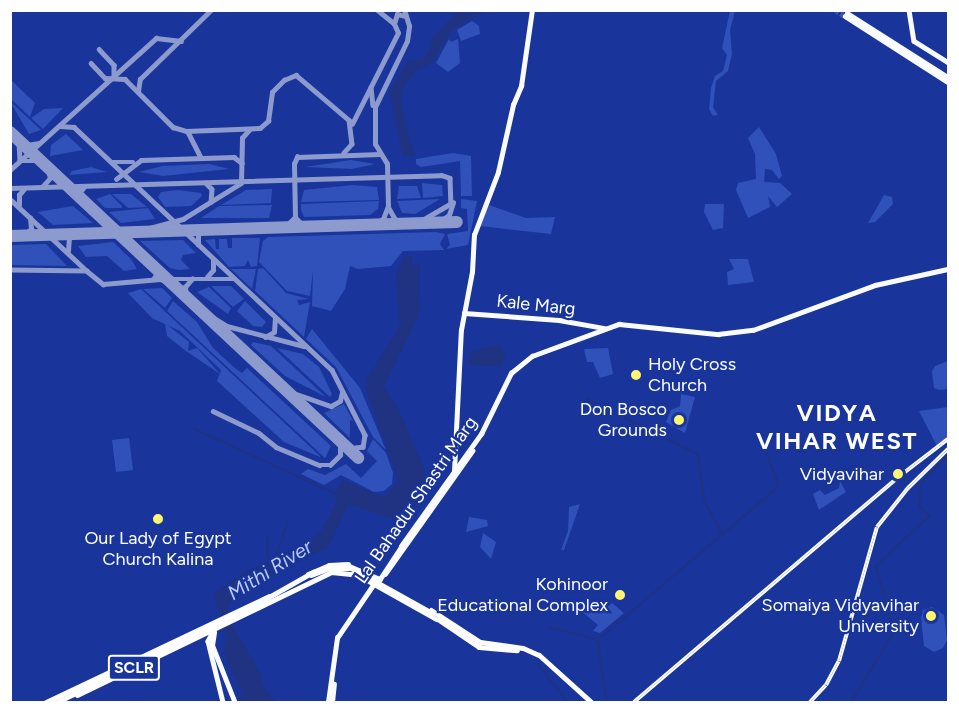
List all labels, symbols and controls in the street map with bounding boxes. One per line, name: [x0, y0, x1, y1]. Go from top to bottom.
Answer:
street label: Kale Marg: [495, 290, 577, 320]
place label: Holy Cross Church: [648, 354, 736, 397]
marker: Holy Cross Church: [629, 368, 643, 382]
place label: Don Bosco Grounds: [580, 399, 667, 442]
district label: VIDYA VIHAR WEST: [756, 399, 918, 455]
street label: Lal Bahadur Shastri Marg: [350, 412, 482, 588]
marker: Don Bosco Grounds: [672, 413, 686, 427]
place label: Vidyavihar: [800, 463, 884, 485]
marker: Vidyavihar: [889, 465, 907, 483]
marker: Our Lady of Egypt Church Kalina: [151, 512, 165, 526]
place label: Our Lady of Egypt Church Kalina: [84, 528, 232, 570]
water label: Mithi River: [223, 535, 317, 605]
place label: Kohinoor Educational Complex: [437, 574, 608, 616]
marker: Kohinoor Educational Complex: [613, 588, 627, 602]
place label: Somaiya Vidyavihar University: [762, 595, 919, 638]
marker: Somaiya Vidyavihar University: [924, 609, 938, 623]
road number: SCLR: [107, 655, 161, 681]

